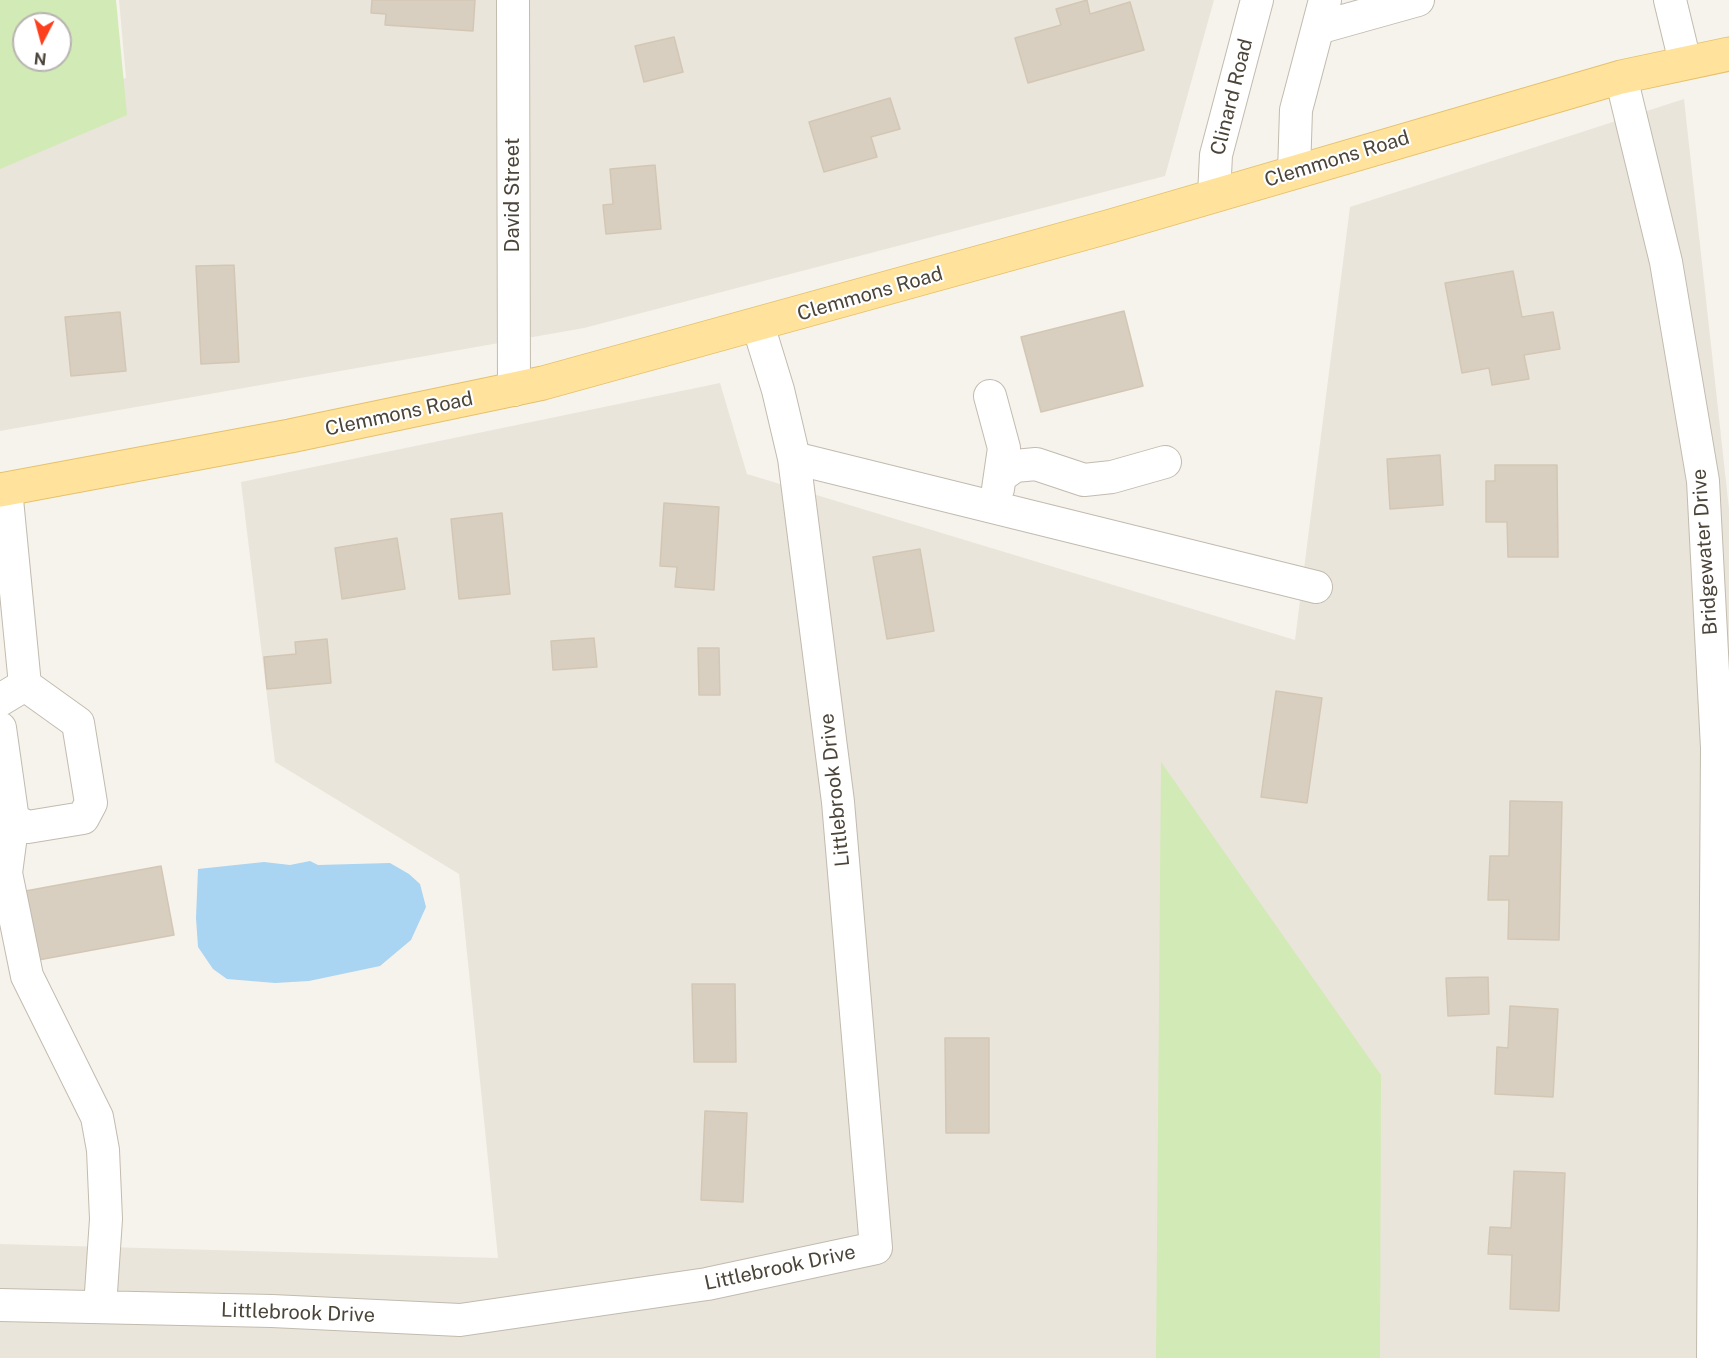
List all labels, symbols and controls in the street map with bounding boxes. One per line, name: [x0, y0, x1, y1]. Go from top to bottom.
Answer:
north arrow: [12, 12, 72, 72]
street label: Clinard Road: [1206, 36, 1258, 158]
text: N: [33, 48, 47, 69]
street label: Clemmons Road: [1262, 126, 1412, 192]
street label: David Street: [501, 138, 525, 252]
street label: Clemmons Road: [794, 262, 946, 326]
street label: Clemmons Road: [323, 387, 475, 441]
street label: Bridgewater Drive: [1687, 468, 1723, 636]
street label: Littlebrook Drive: [815, 712, 855, 868]
street label: Littlebrook Drive: [702, 1240, 858, 1296]
street label: Littlebrook Drive: [221, 1298, 375, 1328]

